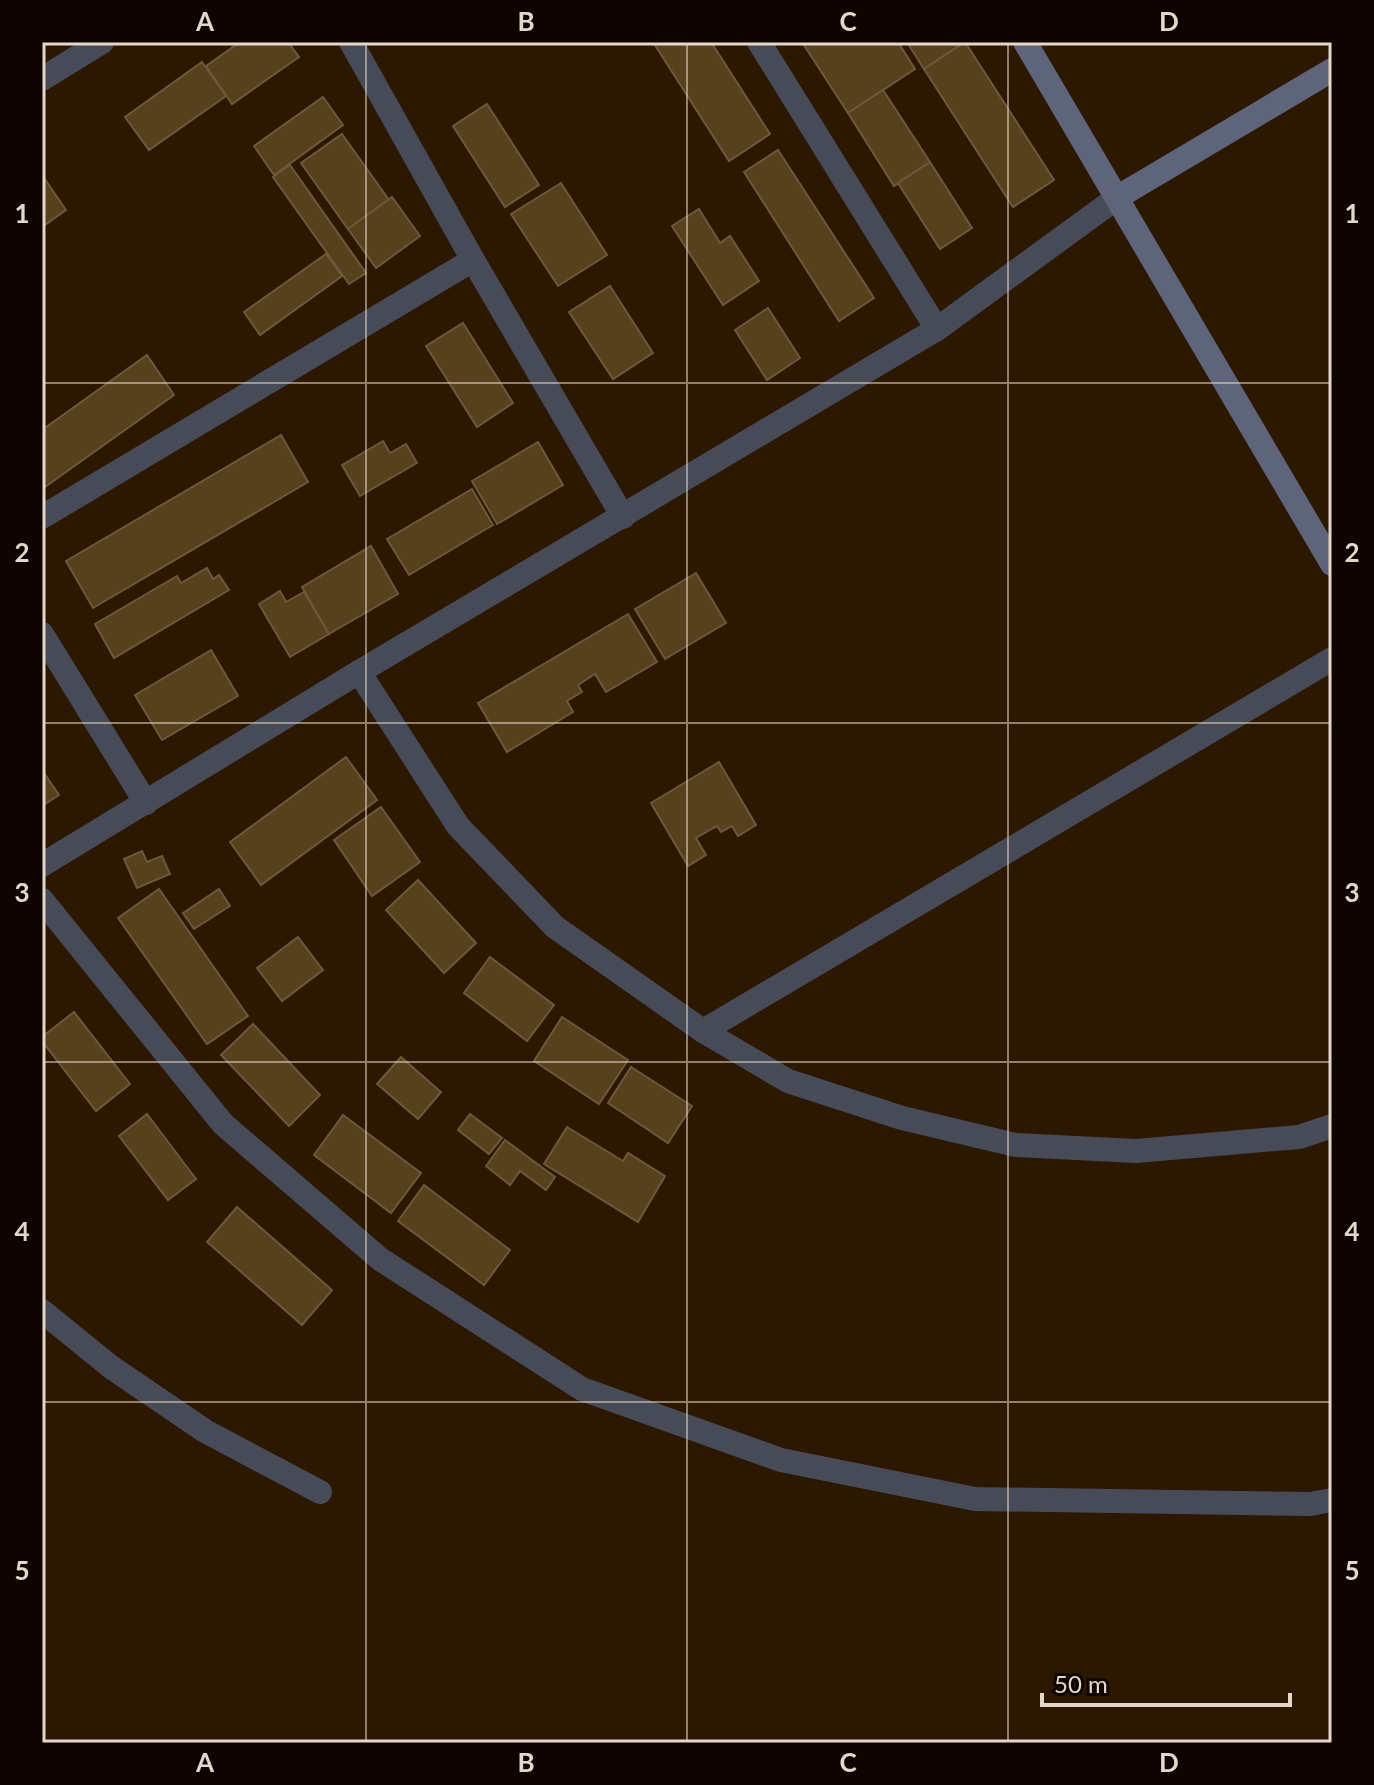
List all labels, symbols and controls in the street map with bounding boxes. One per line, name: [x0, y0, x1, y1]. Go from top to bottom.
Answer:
text: A: [195, 5, 215, 37]
text: B: [517, 5, 535, 37]
text: C: [839, 5, 857, 37]
text: D: [1159, 5, 1179, 37]
text: 1: [14, 197, 30, 229]
text: 1: [1344, 197, 1360, 229]
text: 2: [14, 536, 30, 568]
text: 2: [1344, 536, 1360, 568]
text: 3: [14, 876, 30, 908]
text: 3: [1344, 876, 1360, 908]
text: 4: [14, 1215, 30, 1247]
text: 4: [1344, 1215, 1360, 1247]
text: 5: [14, 1554, 30, 1586]
text: 5: [1344, 1554, 1360, 1586]
scale bar: [1042, 1657, 1290, 1707]
text: 50 m: [1054, 1669, 1108, 1698]
text: A: [195, 1746, 215, 1778]
text: B: [517, 1746, 535, 1778]
text: C: [839, 1746, 857, 1778]
text: D: [1159, 1746, 1179, 1778]

